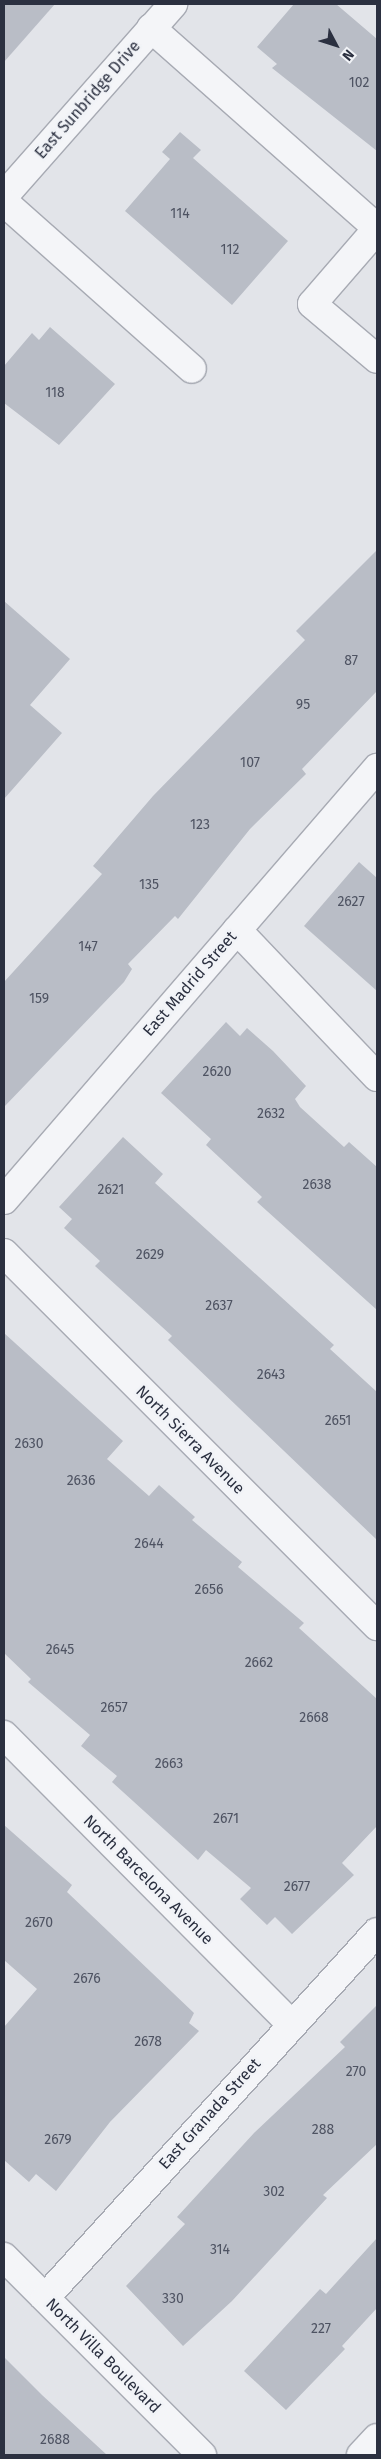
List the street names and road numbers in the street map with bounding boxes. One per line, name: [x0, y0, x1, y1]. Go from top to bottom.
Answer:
street label: East Sunbridge Drive: [32, 37, 144, 163]
street label: East Madrid Street: [139, 928, 241, 1040]
street label: North Sierra Avenue: [132, 1382, 248, 1498]
street label: North Barcelona Avenue: [79, 1811, 217, 1949]
street label: East Granada Street: [155, 2055, 265, 2173]
street label: North Villa Boulevard: [42, 2295, 164, 2417]

